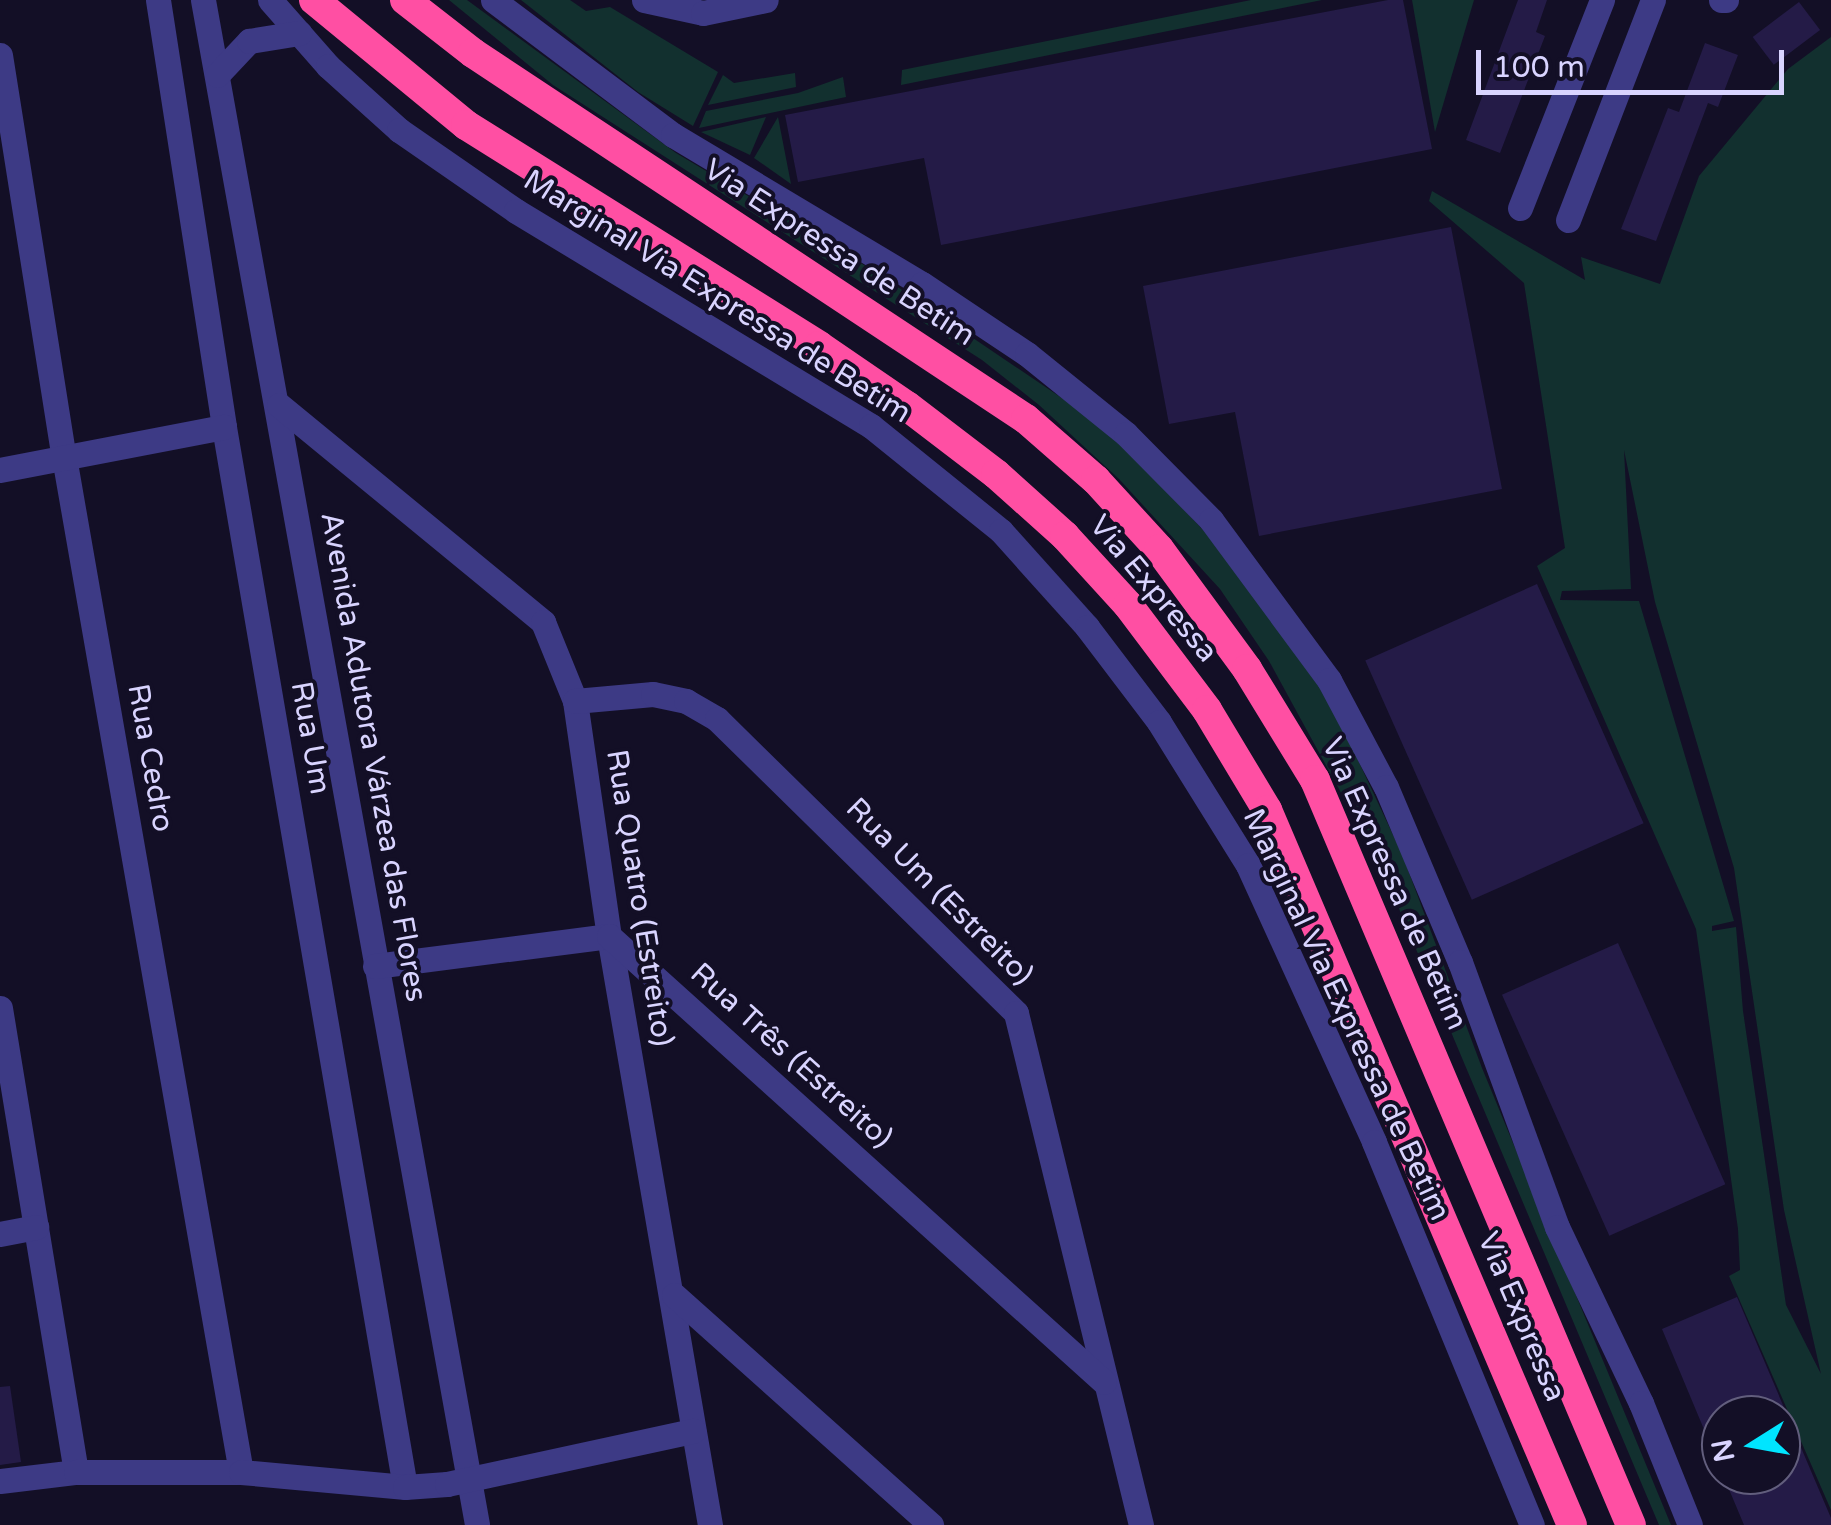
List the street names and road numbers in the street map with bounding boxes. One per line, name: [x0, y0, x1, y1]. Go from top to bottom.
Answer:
street label: Via Expressa de Betim: [697, 152, 981, 354]
street label: Marginal Via Expressa de Betim: [517, 163, 917, 431]
street label: Via Expressa: [1081, 508, 1225, 670]
street label: Avenida Adutora Várzea das Flores: [312, 509, 434, 1005]
street label: Rua Um: [282, 679, 338, 797]
street label: Rua Cedro: [119, 681, 181, 835]
street label: Via Expressa de Betim: [1313, 732, 1475, 1036]
street label: Rua Quatro (Estreito): [598, 747, 680, 1049]
street label: Rua Um (Estreito): [838, 791, 1040, 993]
street label: Marginal Via Expressa de Betim: [1235, 804, 1457, 1226]
street label: Rua Três (Estreito): [683, 956, 899, 1156]
street label: Via Expressa: [1469, 1227, 1573, 1407]

